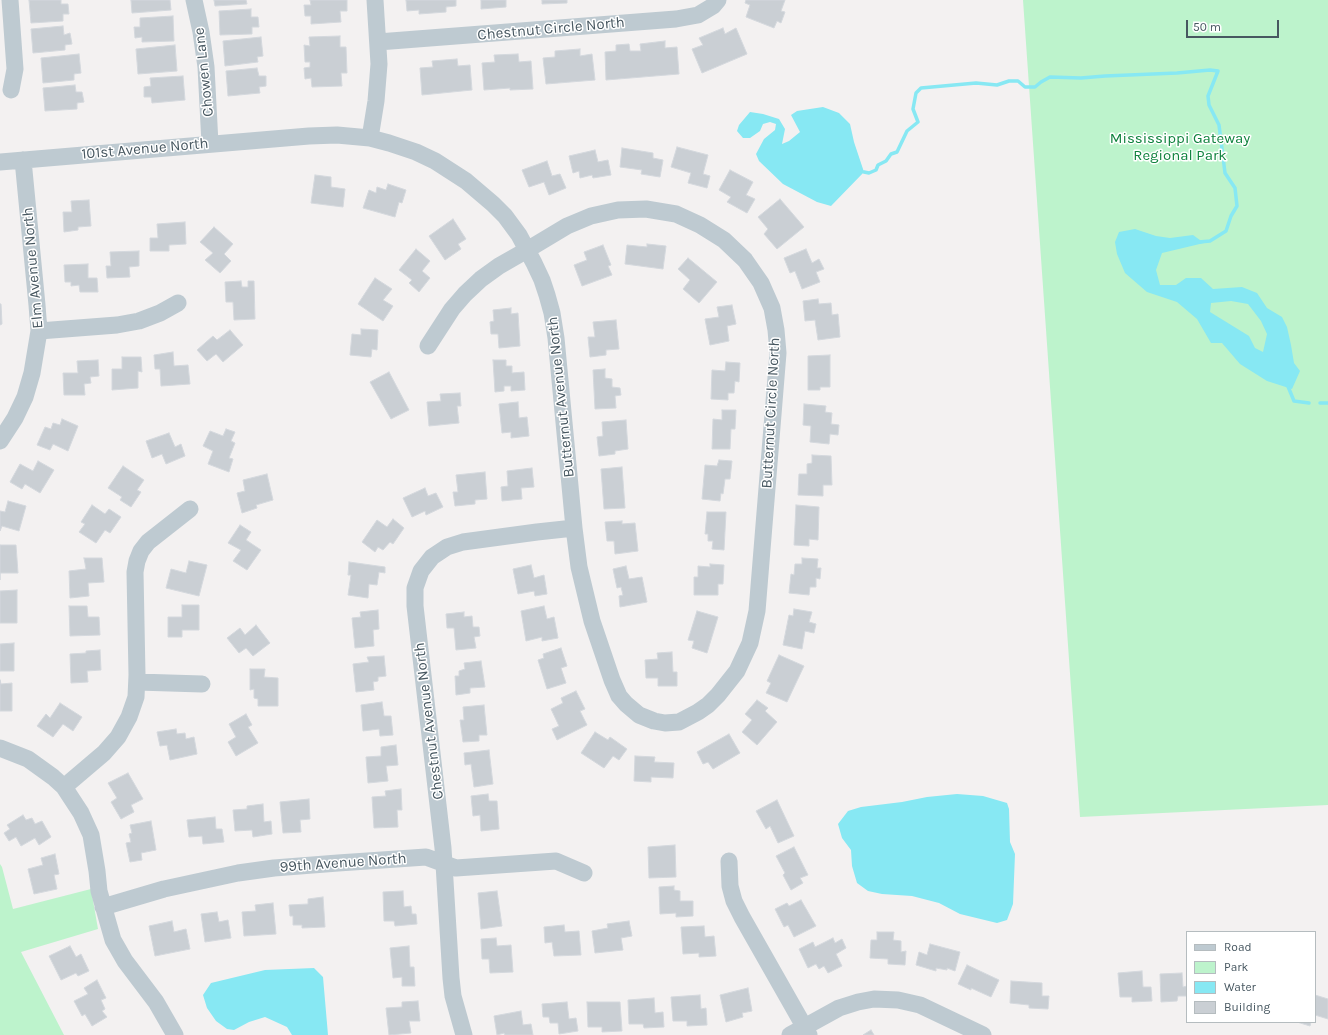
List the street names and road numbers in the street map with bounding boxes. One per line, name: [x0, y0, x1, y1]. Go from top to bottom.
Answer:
street label: Chestnut Circle North: [477, 14, 625, 44]
street label: Chowen Lane: [190, 26, 218, 118]
street label: 101st Avenue North: [81, 134, 209, 164]
street label: Elm Avenue North: [19, 207, 47, 329]
street label: Butternut Avenue North: [544, 316, 578, 478]
street label: Butternut Circle North: [758, 337, 784, 489]
street label: Chestnut Avenue North: [410, 641, 448, 801]
street label: 99th Avenue North: [279, 850, 407, 876]

